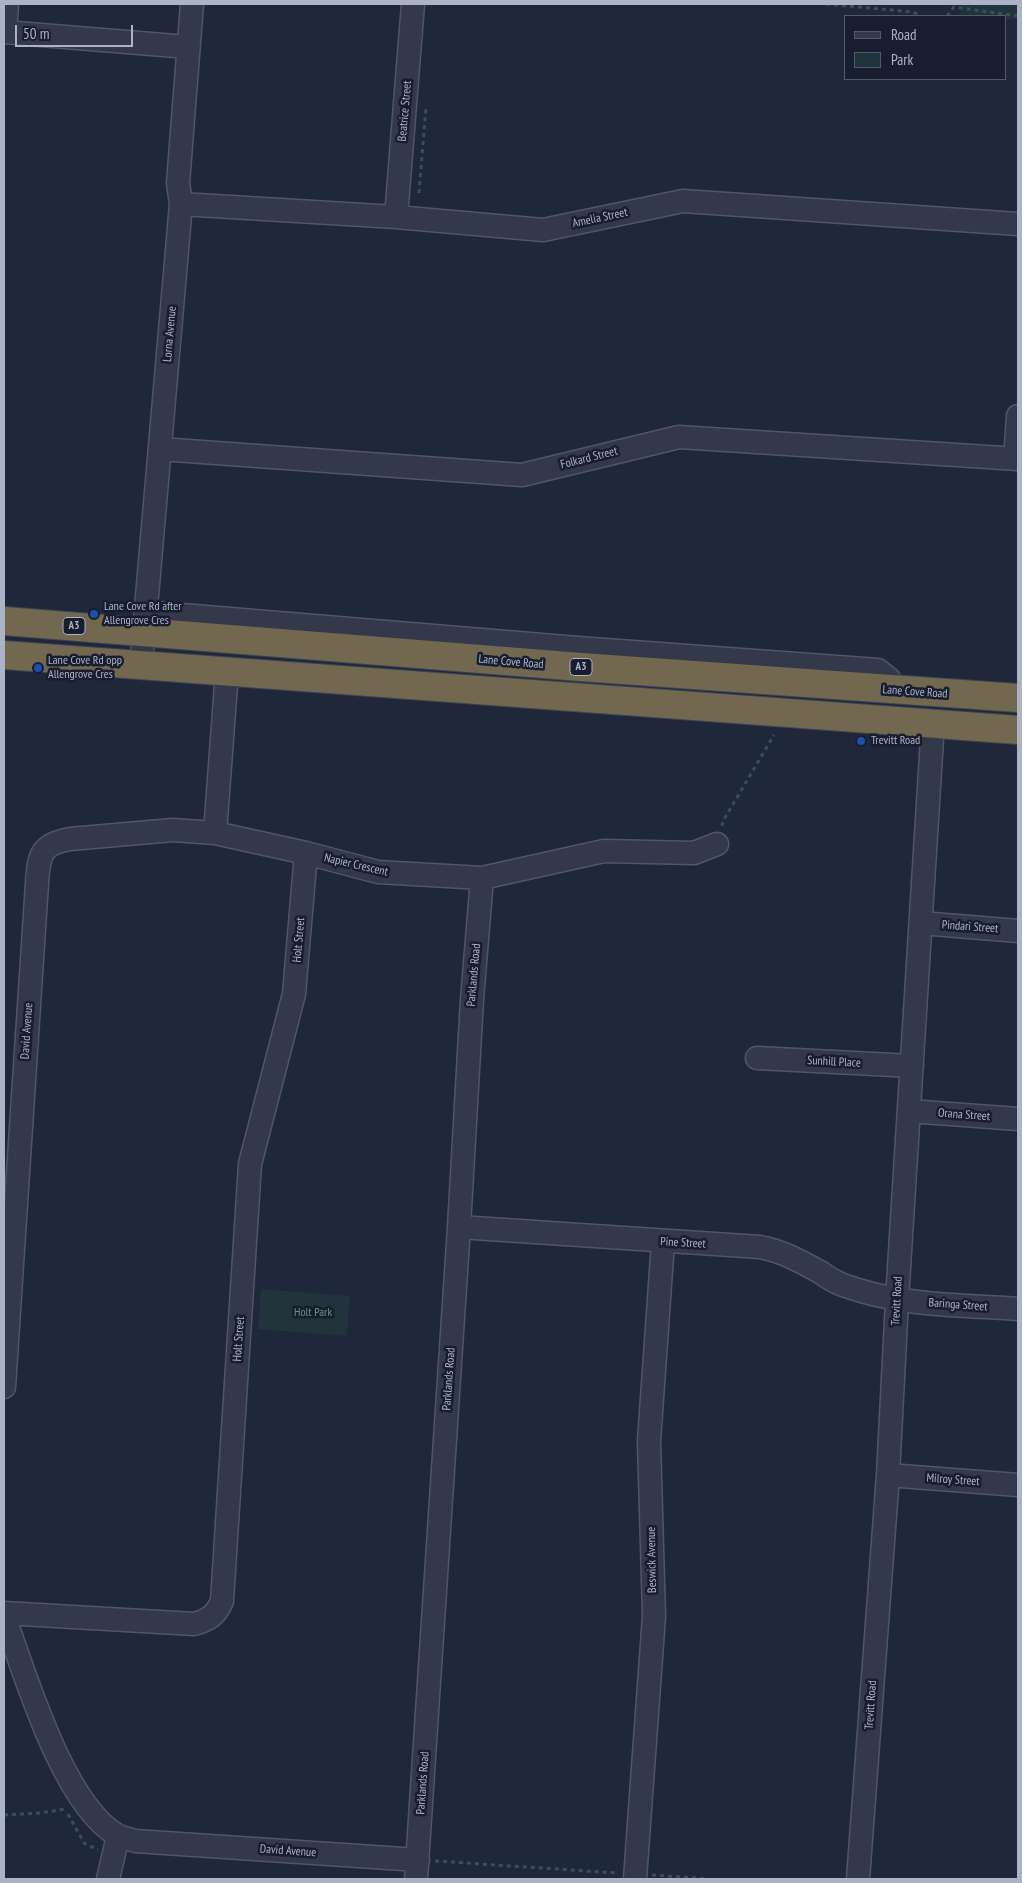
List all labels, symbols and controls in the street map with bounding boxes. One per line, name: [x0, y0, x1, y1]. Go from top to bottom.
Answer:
scale bar: [18, 15, 135, 47]
legend: [844, 15, 1007, 80]
text: 50 m: [23, 24, 49, 43]
text: Road: [891, 25, 917, 44]
text: Park: [891, 50, 913, 69]
street label: Beatrice Street: [395, 80, 415, 142]
street label: Amelia Street: [571, 205, 629, 231]
street label: Lorna Avenue: [160, 306, 180, 362]
street label: Folkard Street: [559, 444, 619, 472]
place label: Lane Cove Rd after Allengrove Cres: [104, 600, 181, 628]
marker: Lane Cove Rd after Allengrove Cres: [88, 608, 100, 620]
road number: A3: [63, 618, 85, 634]
street label: Lane Cove Road: [478, 652, 544, 672]
place label: Lane Cove Rd opp Allengrove Cres: [48, 654, 122, 682]
road number: A3: [570, 659, 592, 676]
marker: Lane Cove Rd opp Allengrove Cres: [32, 662, 44, 674]
street label: Lane Cove Road: [882, 683, 948, 701]
place label: Trevitt Road: [871, 734, 920, 748]
marker: Trevitt Road: [855, 735, 867, 747]
street label: Napier Crescent: [323, 851, 389, 879]
street label: Holt Street: [290, 917, 308, 963]
street label: Pindari Street: [941, 918, 999, 936]
street label: Parklands Road: [464, 943, 484, 1007]
street label: David Avenue: [18, 1002, 36, 1060]
street label: Sunhill Place: [807, 1053, 861, 1071]
street label: Orana Street: [937, 1106, 991, 1124]
street label: Pine Street: [660, 1235, 706, 1251]
street label: Trevitt Road: [889, 1276, 905, 1326]
street label: Baringa Street: [928, 1296, 988, 1314]
park label: Holt Park: [294, 1306, 332, 1320]
street label: Holt Street: [230, 1316, 248, 1362]
street label: Parklands Road: [440, 1347, 458, 1411]
street label: Milroy Street: [926, 1471, 980, 1489]
street label: Beswick Avenue: [644, 1527, 660, 1593]
street label: Trevitt Road: [862, 1680, 880, 1730]
street label: Parklands Road: [414, 1751, 432, 1815]
street label: David Avenue: [259, 1842, 317, 1860]

